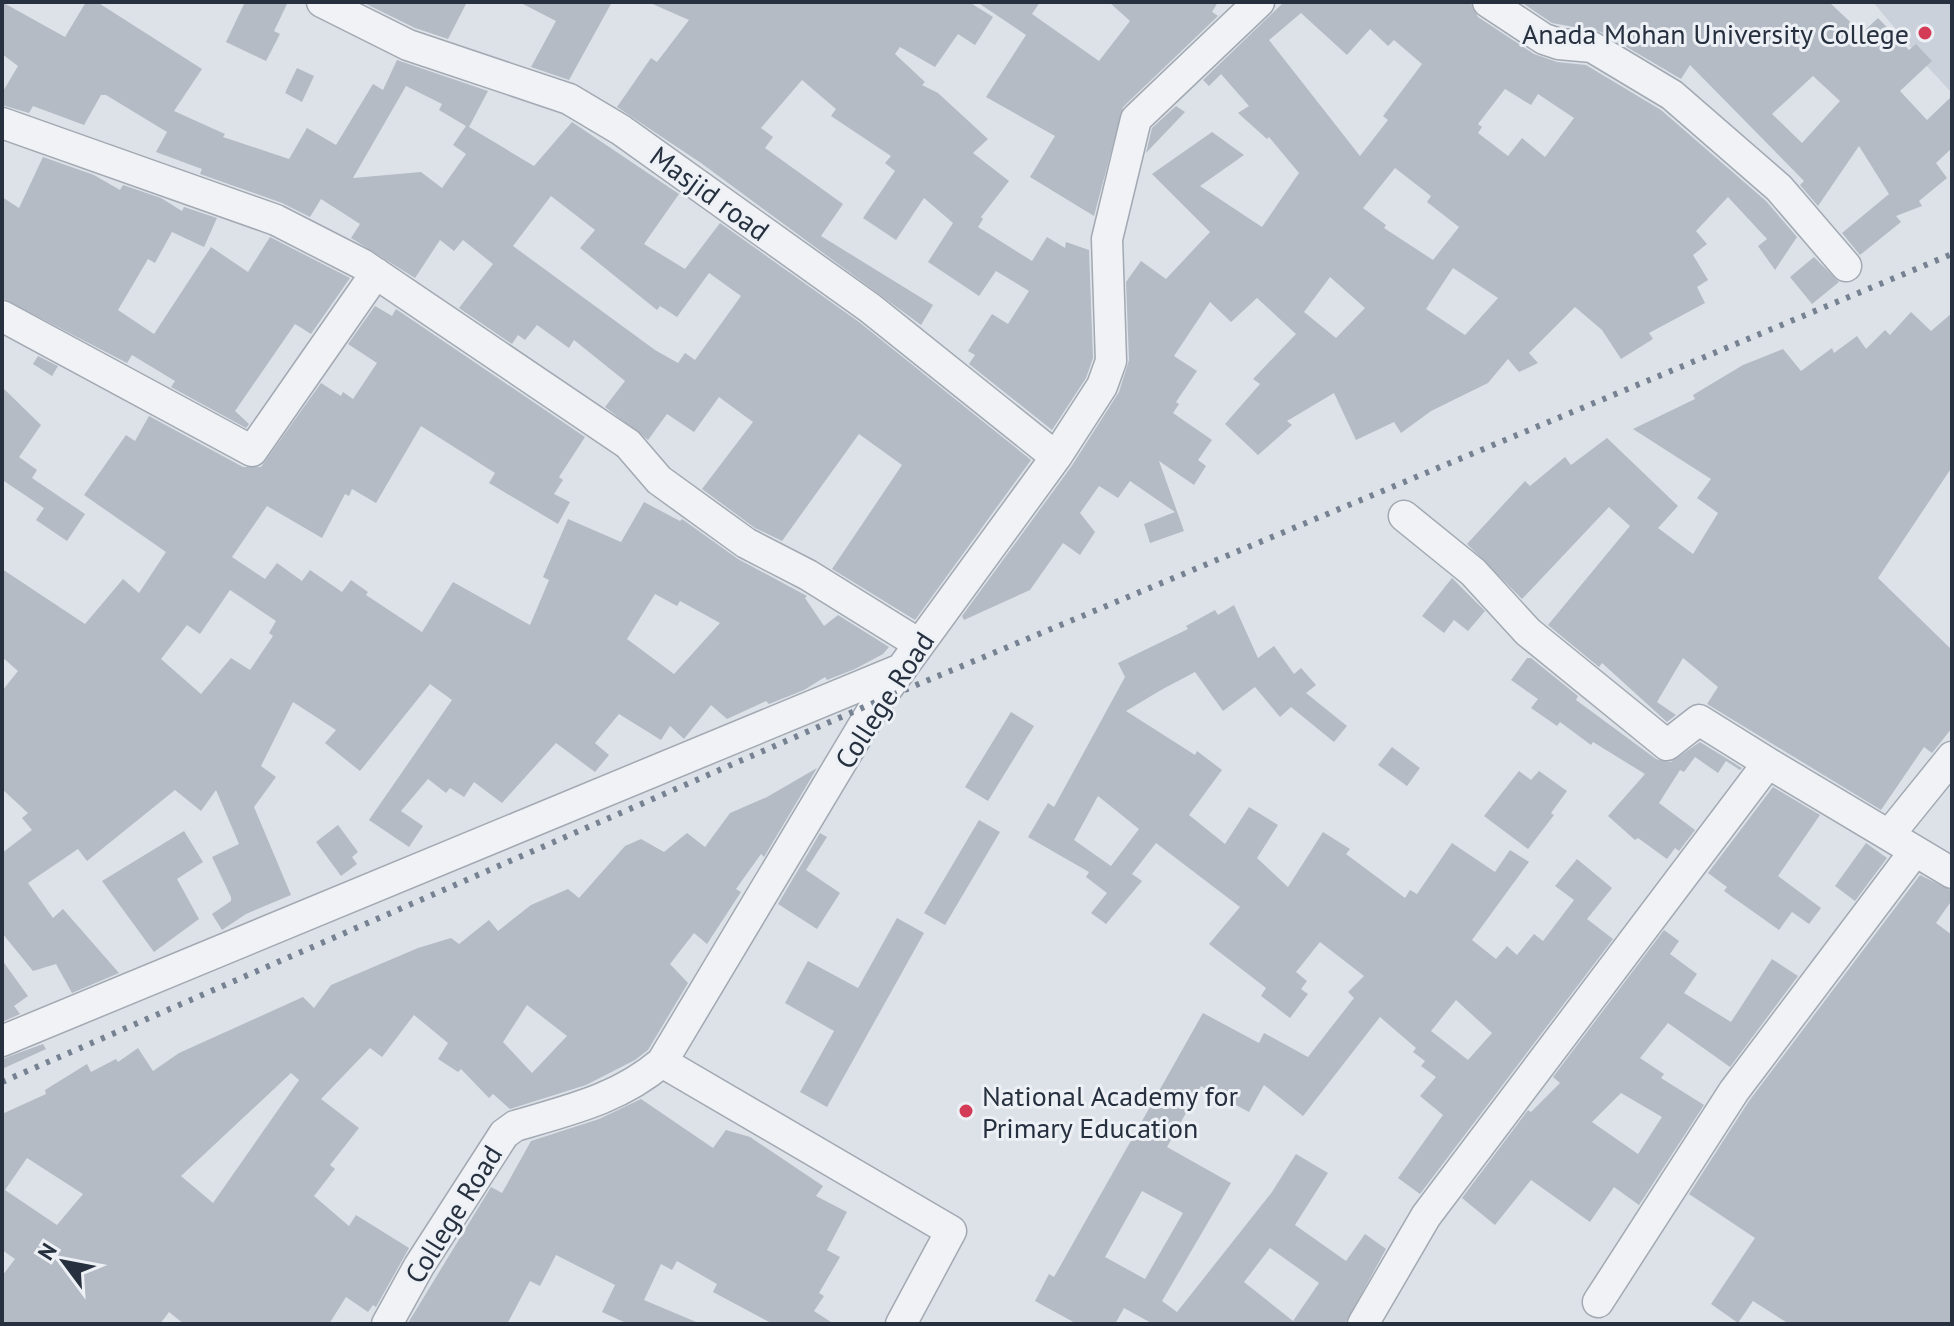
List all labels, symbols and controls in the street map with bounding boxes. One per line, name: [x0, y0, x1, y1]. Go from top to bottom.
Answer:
place label: Anada Mohan University College: [1522, 15, 1909, 52]
marker: Anada Mohan University College: [1916, 24, 1934, 42]
street label: Masjid road: [643, 137, 777, 249]
street label: College Road: [826, 624, 942, 776]
place label: National Academy for Primary Education: [982, 1077, 1238, 1146]
marker: National Academy for Primary Education: [957, 1102, 975, 1120]
street label: College Road: [396, 1138, 510, 1290]
north arrow: [24, 1222, 104, 1302]
text: N: [31, 1238, 63, 1265]

